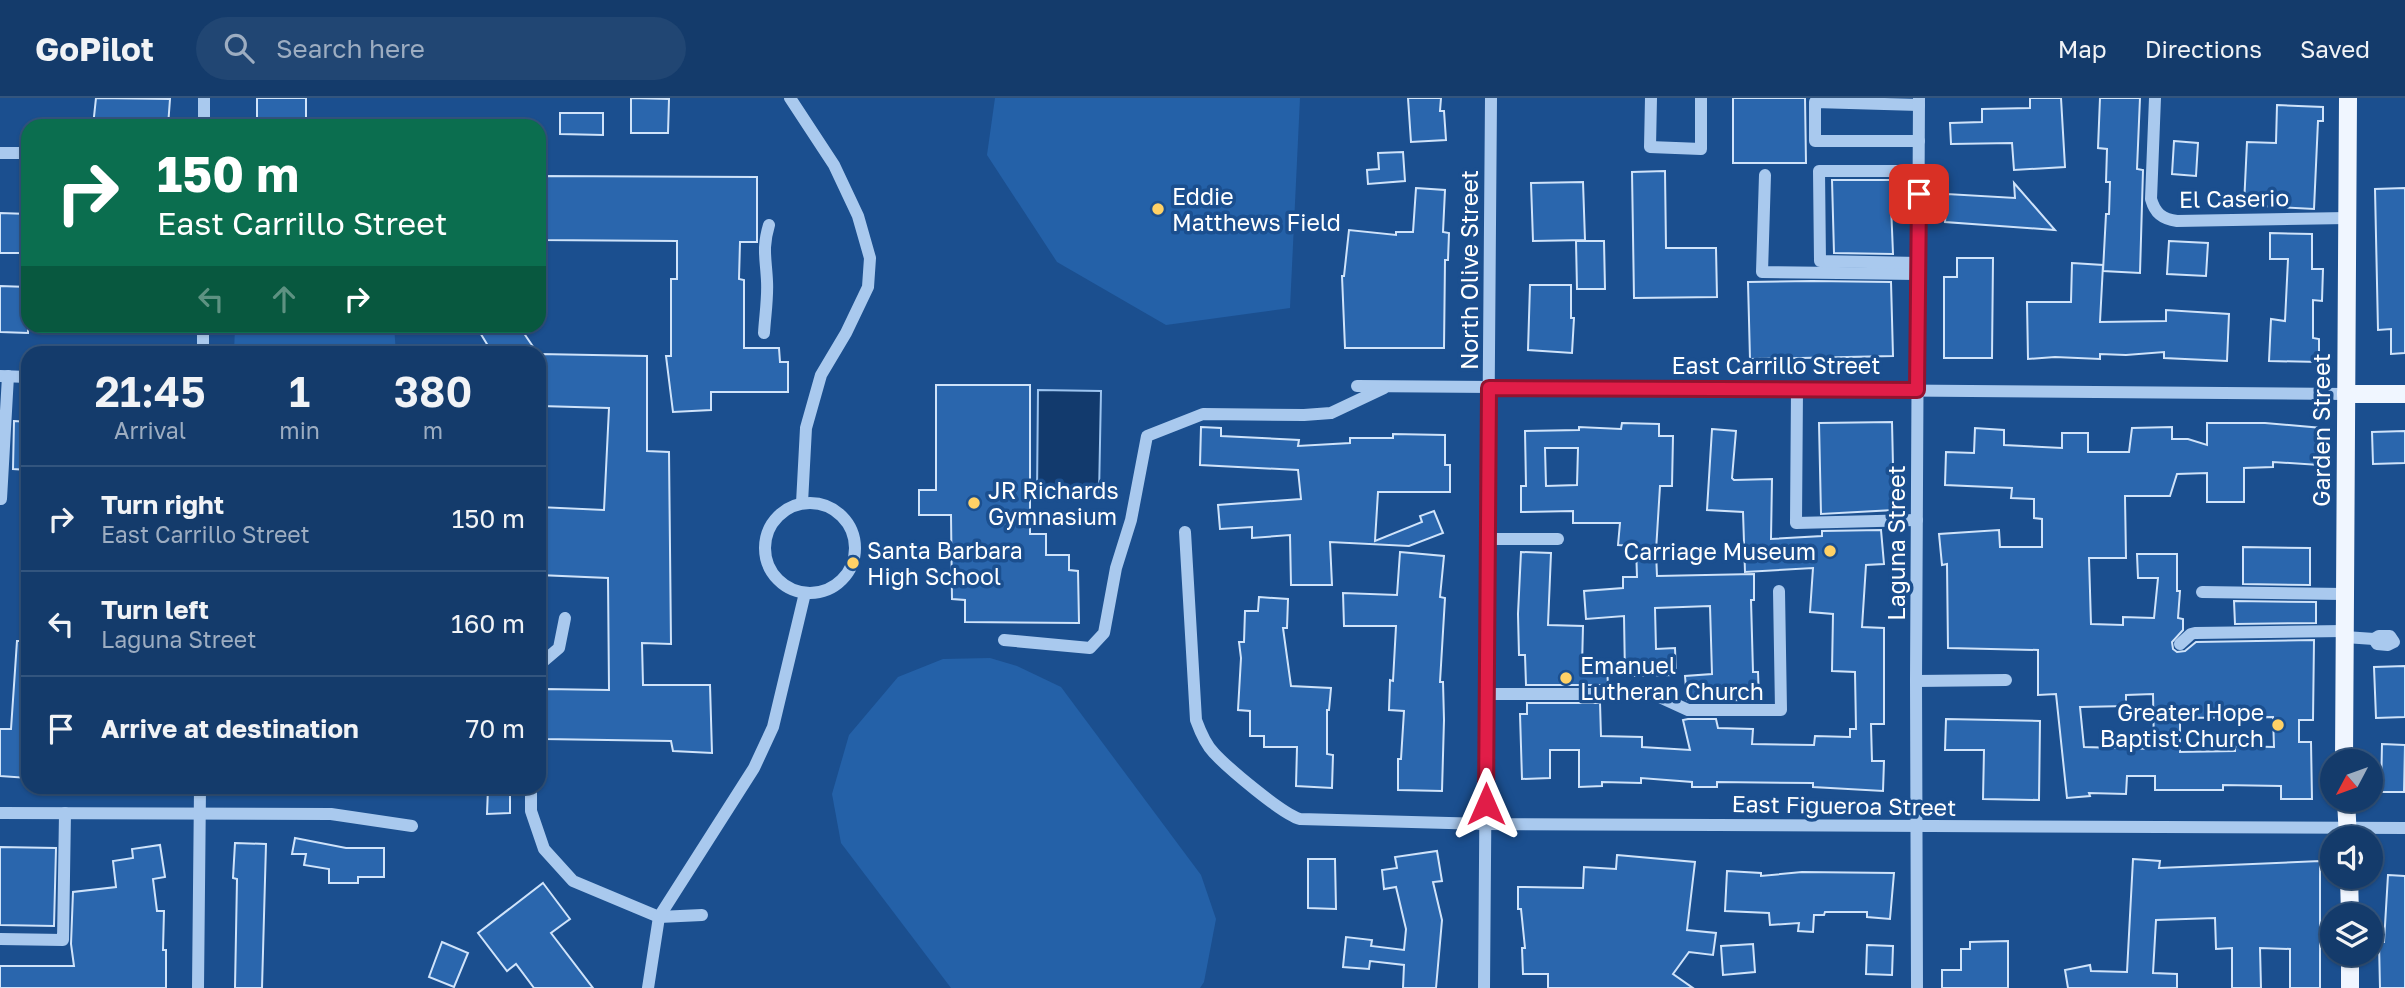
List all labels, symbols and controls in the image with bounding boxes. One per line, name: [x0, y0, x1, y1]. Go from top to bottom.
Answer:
search box: [196, 17, 686, 80]
text: GoPilot: [35, 29, 154, 68]
icon: search: [220, 29, 258, 67]
text: Search here: [276, 33, 425, 64]
text: Map: [2058, 34, 2107, 63]
text: Directions: [2145, 34, 2262, 63]
text: Saved: [2300, 34, 2370, 63]
text: 150 m: [157, 144, 299, 203]
icon: right: [42, 147, 133, 238]
pin: [1889, 164, 1949, 224]
street label: North Olive Street: [1455, 170, 1483, 370]
icon: arrive: [1900, 175, 1938, 213]
place label: Eddie Matthews Field: [1172, 182, 1341, 236]
street label: El Caserio: [2179, 183, 2289, 213]
marker: Eddie Matthews Field: [1150, 201, 1166, 217]
text: East Carrillo Street: [157, 204, 448, 242]
icon: left: [192, 280, 230, 318]
icon: ahead: [265, 280, 303, 318]
icon: right: [338, 280, 376, 318]
street label: East Carrillo Street: [1672, 351, 1880, 379]
street label: Garden Street: [2307, 353, 2335, 507]
text: 21:45: [95, 366, 206, 416]
text: 1: [289, 366, 310, 416]
text: 380: [394, 366, 472, 416]
text: Arrival: [114, 416, 186, 444]
text: min: [279, 416, 320, 444]
text: m: [423, 416, 443, 444]
street label: Laguna Street: [1882, 465, 1910, 621]
place label: JR Richards Gymnasium: [988, 476, 1119, 530]
text: Turn right: [101, 489, 224, 520]
marker: JR Richards Gymnasium: [966, 495, 982, 511]
icon: right: [42, 500, 80, 538]
text: 150 m: [452, 503, 525, 534]
text: East Carrillo Street: [101, 520, 310, 548]
place label: Santa Barbara High School: [867, 536, 1023, 590]
place label: Carriage Museum: [1624, 537, 1816, 565]
marker: Carriage Museum: [1822, 543, 1838, 559]
marker: Santa Barbara High School: [845, 555, 861, 571]
text: Turn left: [101, 594, 209, 625]
icon: left: [42, 605, 80, 643]
text: 160 m: [451, 608, 525, 639]
text: Laguna Street: [101, 625, 256, 653]
place label: Emanuel Lutheran Church: [1580, 651, 1764, 705]
marker: Emanuel Lutheran Church: [1558, 670, 1574, 686]
place label: Greater Hope Baptist Church: [2100, 698, 2264, 752]
icon: arrive: [42, 710, 80, 748]
text: Arrive at destination: [101, 713, 359, 744]
text: 70 m: [466, 713, 525, 744]
marker: Greater Hope Baptist Church: [2270, 717, 2286, 733]
north arrow: [2320, 749, 2384, 812]
map controls: [2320, 749, 2383, 966]
position arrow: [1449, 767, 1523, 841]
street label: East Figueroa Street: [1731, 789, 1957, 821]
button: sound: [2320, 826, 2383, 889]
button: layers: [2320, 903, 2383, 966]

